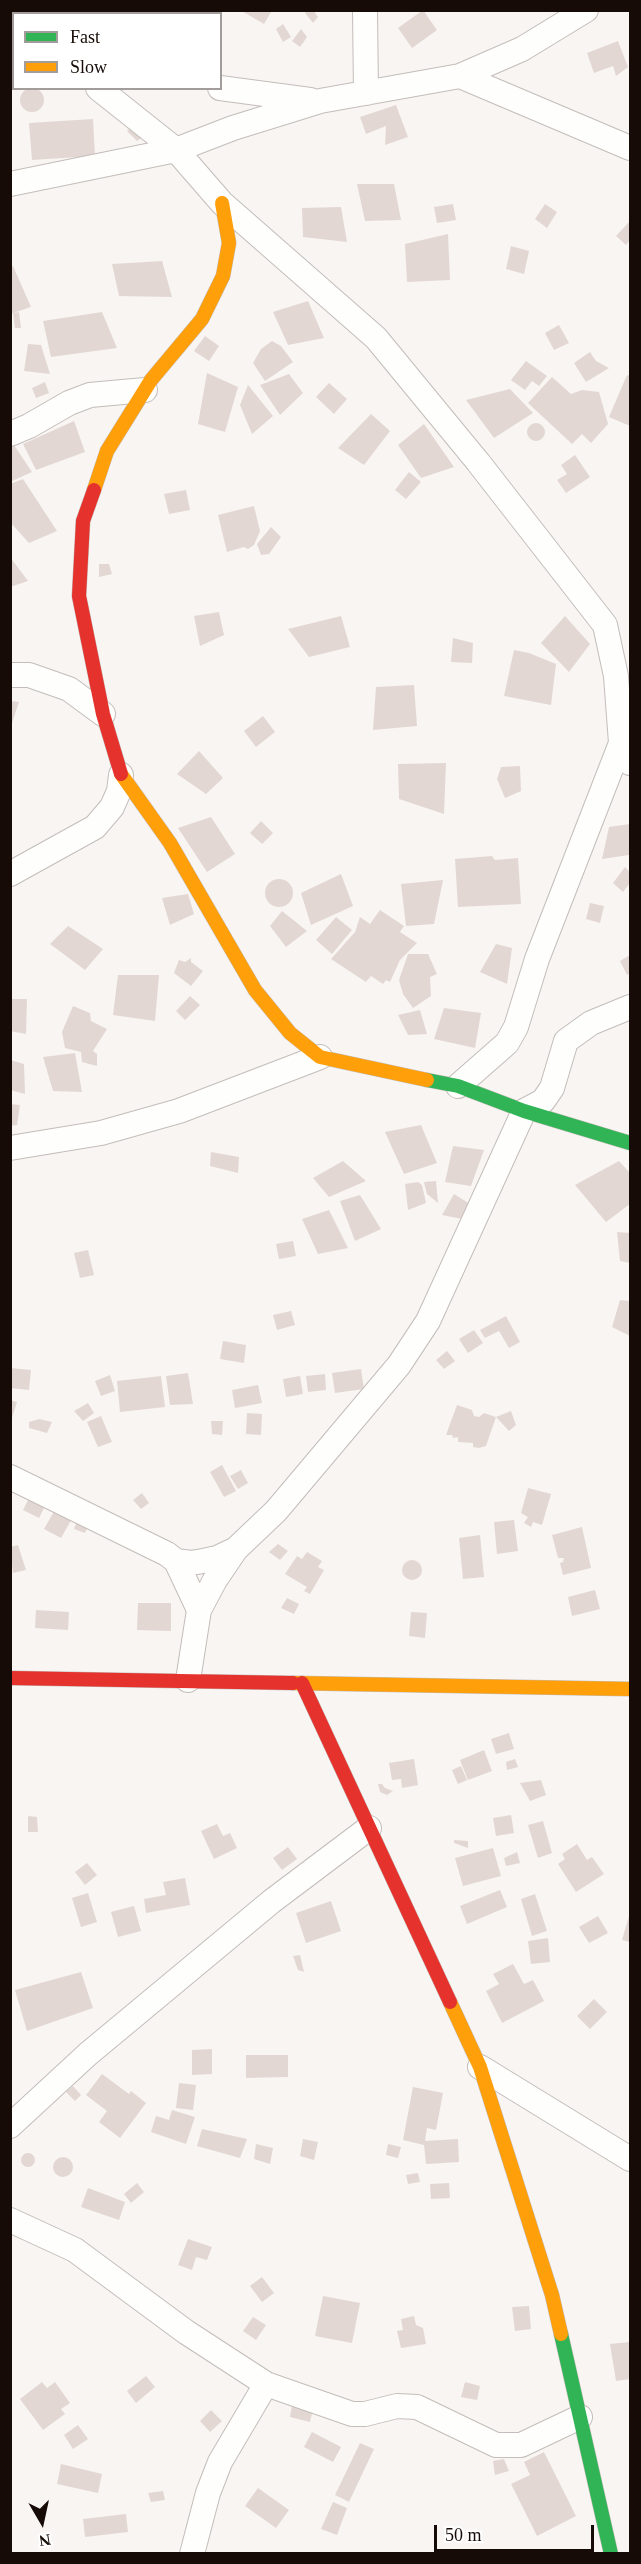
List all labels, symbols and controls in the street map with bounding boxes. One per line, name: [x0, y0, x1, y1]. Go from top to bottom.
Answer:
legend: [12, 12, 222, 90]
text: Fast: [70, 27, 100, 47]
text: Slow: [70, 57, 107, 77]
north arrow: [12, 2492, 72, 2552]
scale bar: [437, 2513, 598, 2551]
text: 50 m: [445, 2525, 482, 2545]
text: N: [38, 2531, 52, 2550]

